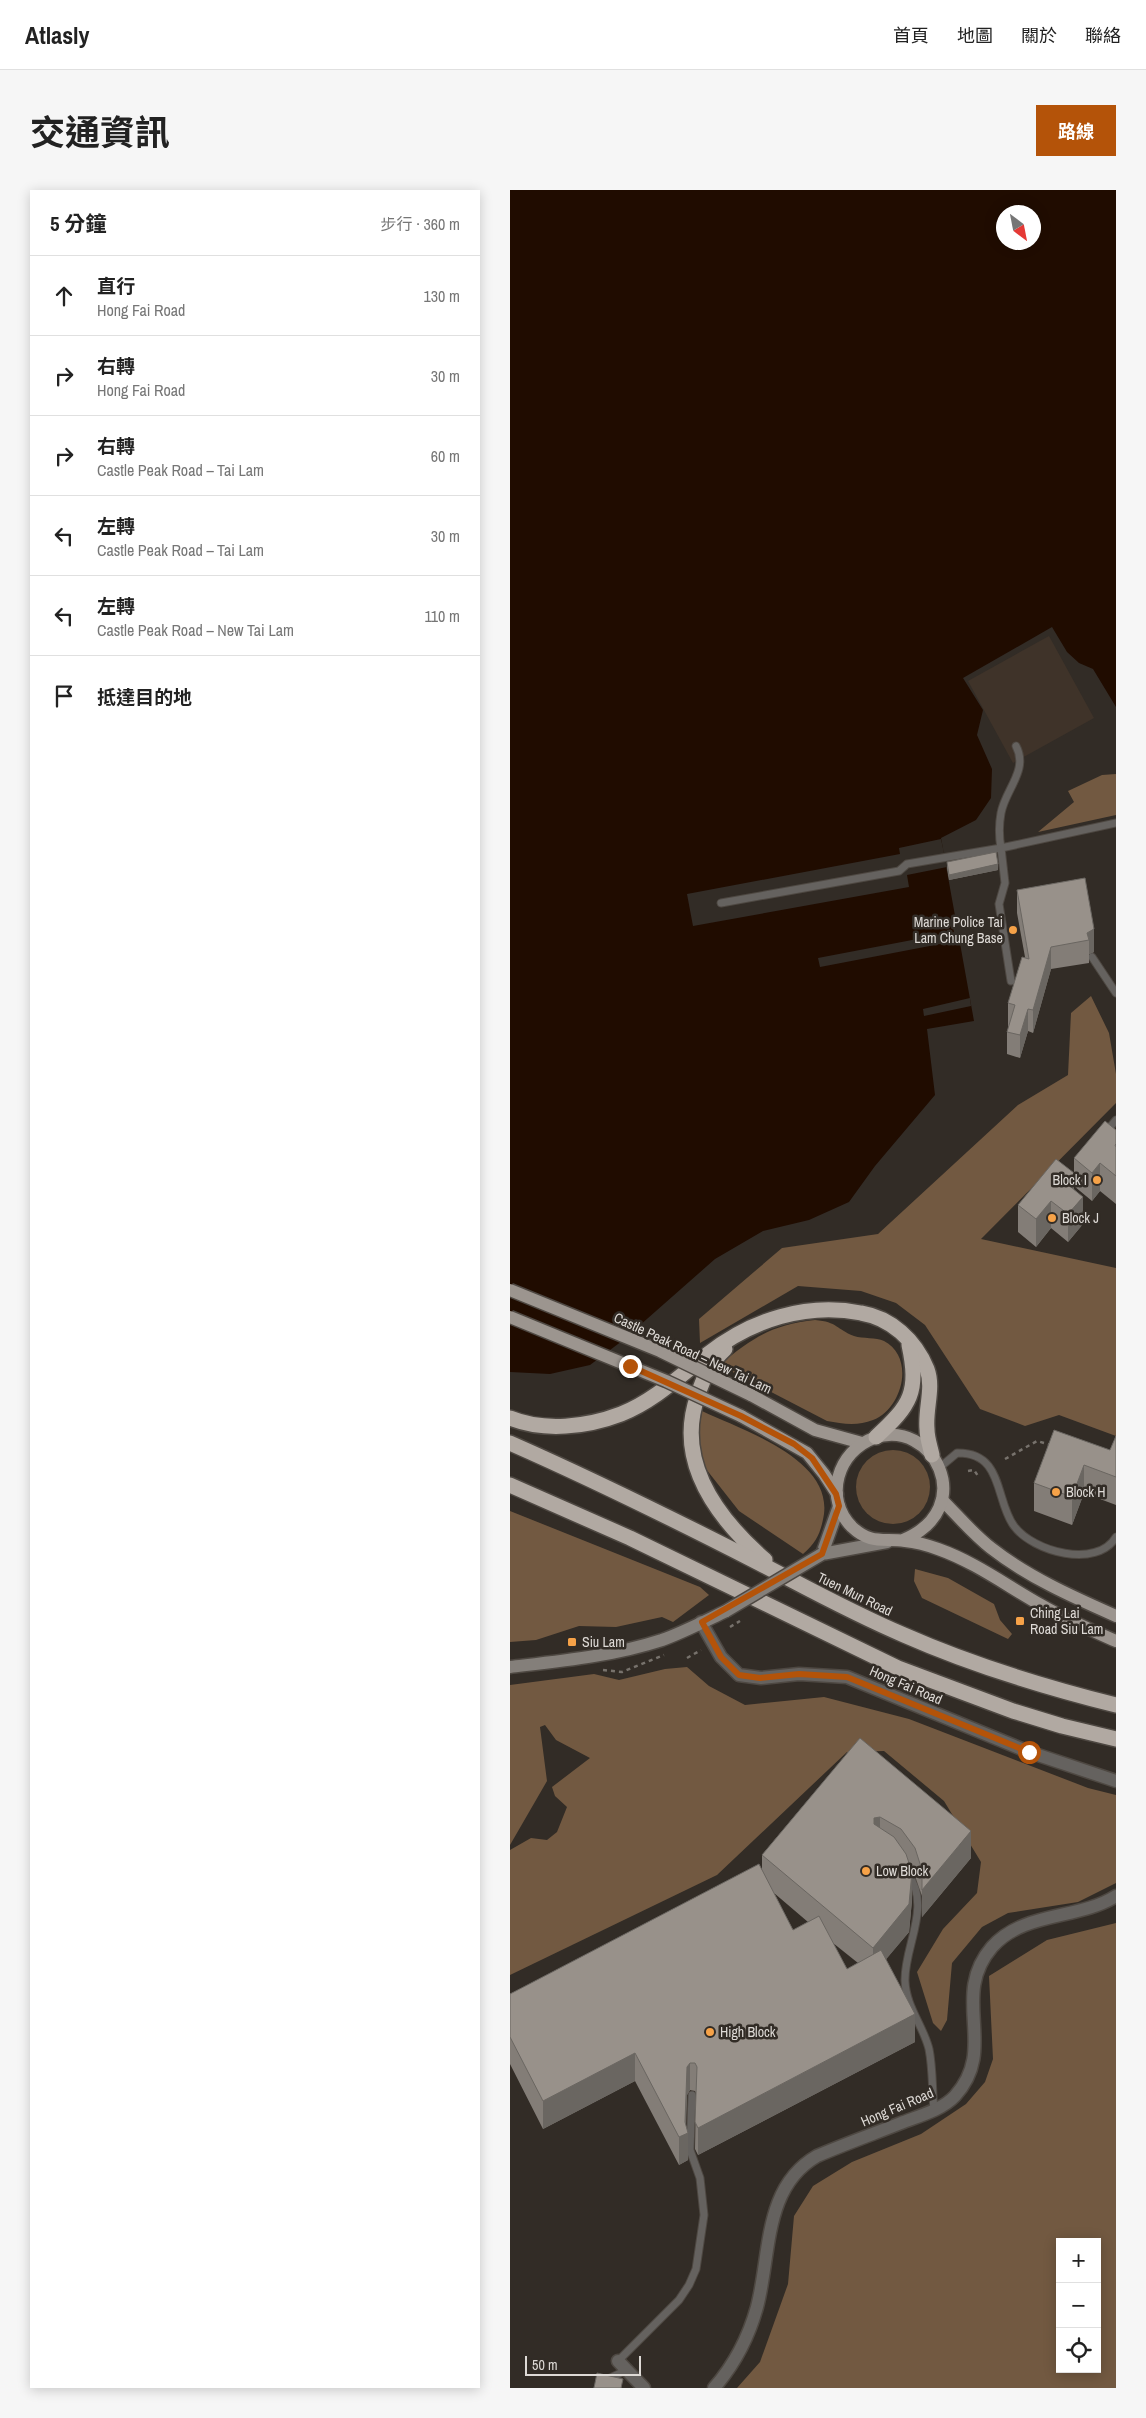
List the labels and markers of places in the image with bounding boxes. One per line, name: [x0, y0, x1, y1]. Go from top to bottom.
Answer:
place label: Marine Police Tai Lam Chung Base: [914, 913, 1003, 947]
marker: Marine Police Tai Lam Chung Base: [1007, 924, 1019, 936]
place label: Block I: [1053, 1171, 1087, 1189]
marker: Block I: [1091, 1174, 1103, 1186]
place label: Block J: [1062, 1209, 1099, 1227]
marker: Block J: [1046, 1212, 1058, 1224]
place label: Block H: [1066, 1483, 1106, 1501]
marker: Block H: [1050, 1486, 1062, 1498]
place label: Ching Lai Road Siu Lam: [1030, 1604, 1103, 1638]
marker: Ching Lai Road Siu Lam: [1014, 1615, 1026, 1627]
place label: Siu Lam: [582, 1633, 625, 1651]
marker: Siu Lam: [566, 1636, 578, 1648]
place label: Low Block: [876, 1862, 929, 1880]
marker: Low Block: [860, 1865, 872, 1877]
place label: High Block: [720, 2023, 776, 2041]
marker: High Block: [704, 2026, 716, 2038]

